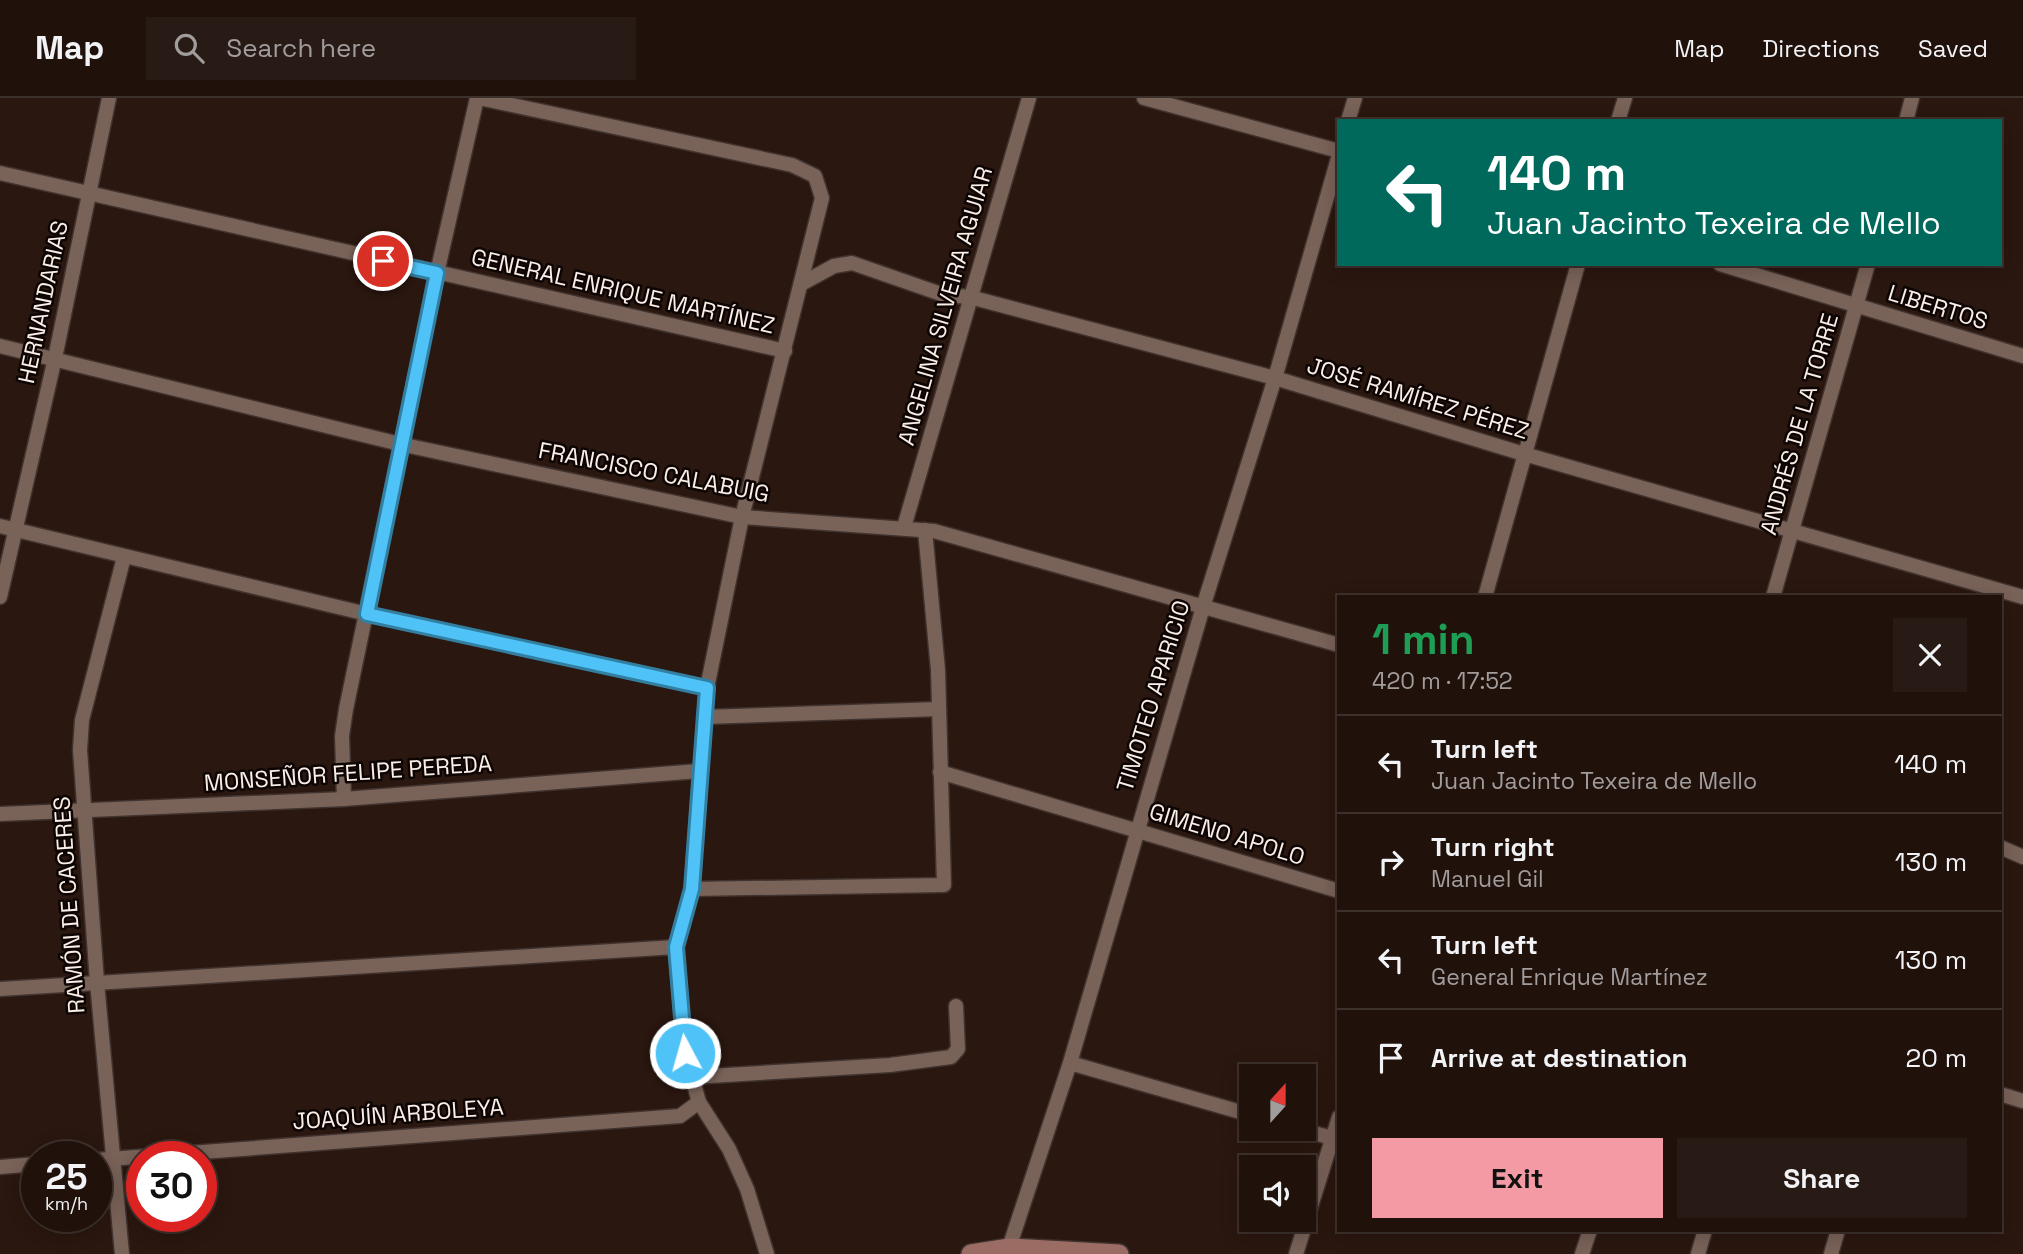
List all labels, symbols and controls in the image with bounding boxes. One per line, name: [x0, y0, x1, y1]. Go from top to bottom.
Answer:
search box: [146, 17, 636, 80]
text: Map: [35, 27, 104, 69]
icon: search: [170, 29, 208, 67]
text: Search here: [226, 31, 376, 65]
text: Map: [1674, 33, 1724, 64]
text: Directions: [1762, 33, 1880, 64]
text: Saved: [1918, 33, 1988, 64]
text: 140 m: [1487, 142, 1626, 204]
icon: left: [1372, 147, 1463, 238]
street label: ANGELINA SILVEIRA AGUIAR: [891, 163, 999, 449]
text: Juan Jacinto Texeira de Mello: [1487, 203, 1941, 243]
street label: HERNANDARIAS: [11, 218, 75, 386]
pin: [353, 231, 413, 291]
street label: GENERAL ENRIQUE MARTÍNEZ: [468, 241, 778, 341]
icon: arrive: [364, 242, 402, 280]
street label: LIBERTOS: [1884, 278, 1992, 336]
street label: ANDRÉS DE LA TORRE: [1753, 310, 1845, 538]
street label: JOSÉ RAMÍREZ PÉREZ: [1303, 350, 1533, 446]
street label: FRANCISCO CALABUIG: [536, 435, 772, 509]
street label: TIMOTEO APARICIO: [1110, 597, 1196, 795]
text: 1 min: [1372, 613, 1475, 666]
button: close: [1893, 618, 1967, 692]
text: 420 m · 17:52: [1372, 666, 1513, 696]
text: Turn left: [1431, 732, 1538, 766]
icon: left: [1372, 745, 1410, 783]
text: 140 m: [1894, 747, 1967, 781]
street label: MONSEÑOR FELIPE PEREDA: [203, 748, 493, 798]
text: Juan Jacinto Texeira de Mello: [1431, 766, 1757, 796]
street label: RAMÓN DE CACERES: [46, 795, 92, 1015]
street label: GIMENO APOLO: [1146, 796, 1308, 872]
text: Turn right: [1431, 830, 1555, 864]
icon: right: [1372, 843, 1410, 881]
text: 130 m: [1895, 845, 1967, 879]
text: Manuel Gil: [1431, 864, 1544, 894]
text: Turn left: [1431, 928, 1538, 962]
icon: left: [1372, 941, 1410, 979]
text: 130 m: [1895, 943, 1967, 977]
text: General Enrique Martínez: [1431, 962, 1708, 992]
position arrow: [648, 1016, 722, 1090]
icon: arrive: [1372, 1039, 1410, 1077]
text: Arrive at destination: [1431, 1041, 1688, 1075]
text: 20 m: [1906, 1041, 1967, 1075]
north arrow: [1239, 1064, 1316, 1141]
map controls: [1239, 1064, 1316, 1232]
street label: JOAQUÍN ARBOLEYA: [291, 1092, 505, 1136]
button: Exit: [1372, 1138, 1663, 1218]
button: Share: [1677, 1138, 1967, 1218]
speed limit sign: 30: [126, 1141, 217, 1232]
text: 25: [46, 1155, 87, 1199]
button: sound: [1239, 1155, 1316, 1232]
text: km/h: [45, 1192, 88, 1215]

